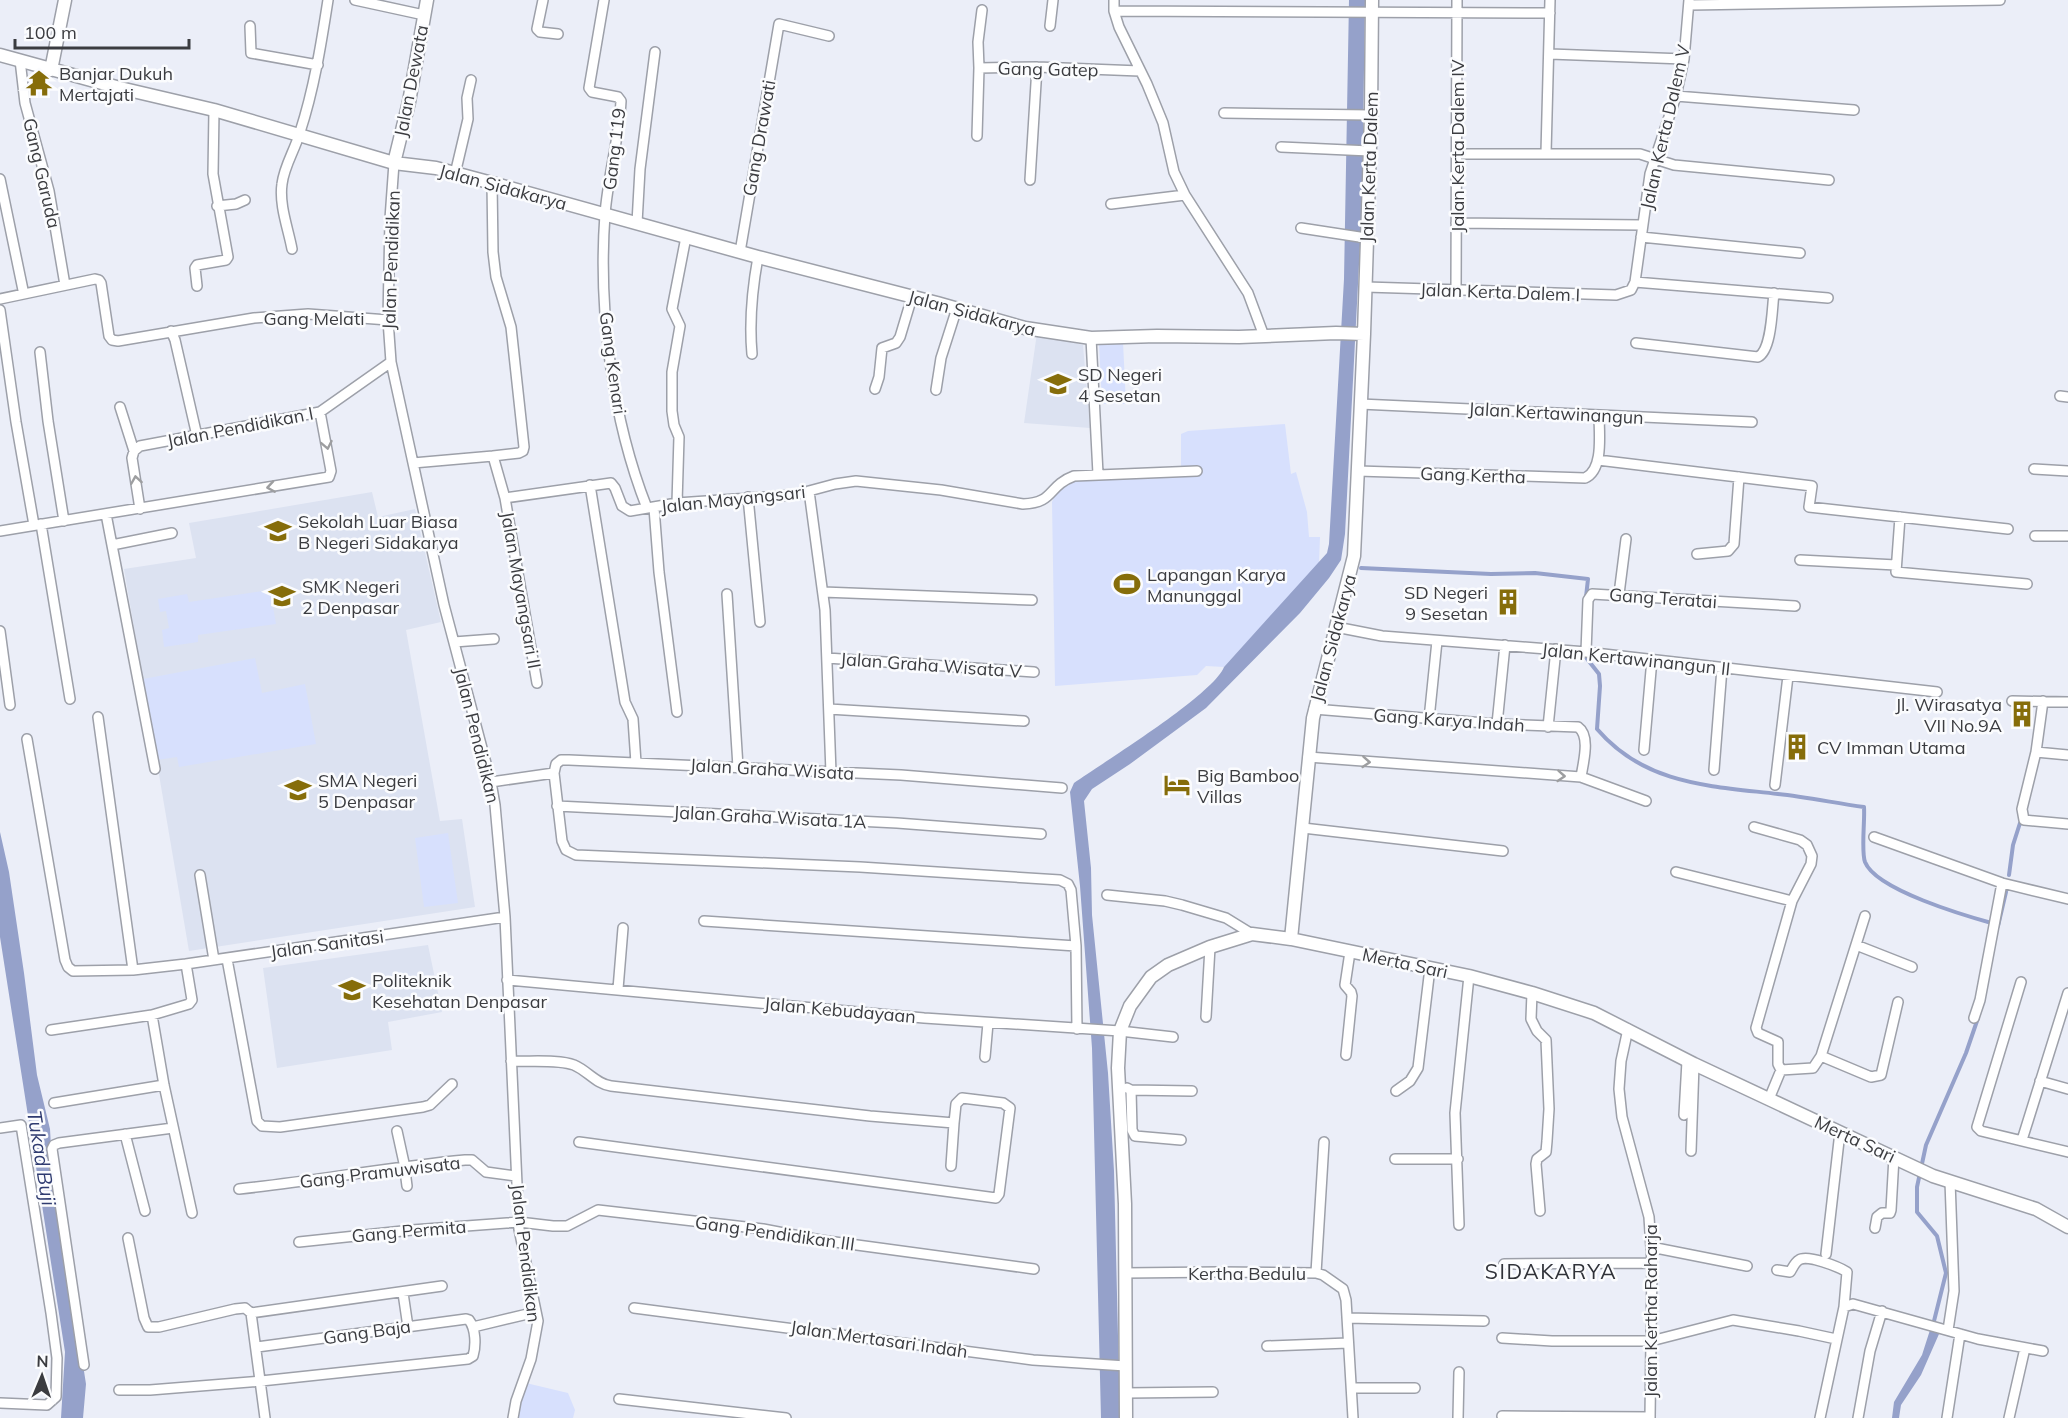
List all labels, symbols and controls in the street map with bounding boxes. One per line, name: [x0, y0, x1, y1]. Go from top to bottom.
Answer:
scale bar: [15, 12, 189, 50]
text: 100 m: [24, 21, 77, 44]
street label: Jalan Dewata: [389, 23, 433, 139]
street label: Jalan Kerta Dalem V: [1635, 42, 1695, 212]
street label: Gang Gatep: [997, 57, 1099, 81]
street label: Jalan Kerta Dalem IV: [1446, 59, 1469, 232]
place label: Banjar Dukuh Mertajati: [59, 62, 173, 106]
temple icon: Banjar Dukuh Mertajati: [24, 68, 54, 98]
street label: Gang Drawati: [737, 78, 781, 198]
street label: Jalan Kerta Dalem: [1355, 91, 1383, 243]
street label: Gang 119: [598, 107, 630, 191]
street label: Gang Garuda: [18, 116, 66, 230]
street label: Jalan Sidakarya: [437, 159, 569, 215]
street label: Jalan Pendidikan: [377, 190, 405, 330]
street label: Jalan Kerta Dalem I: [1419, 278, 1581, 306]
street label: Jalan Sidakarya: [906, 285, 1038, 341]
street label: Gang Melati: [264, 307, 364, 330]
street label: Gang Kenari: [594, 310, 632, 416]
place label: SD Negeri 4 Sesetan: [1078, 363, 1162, 407]
school or university icon: SD Negeri 4 Sesetan: [1043, 369, 1073, 399]
street label: Jalan Kertawinangun: [1468, 397, 1644, 429]
street label: Jalan Pendidikan I: [165, 402, 315, 452]
one-way arrow: [320, 439, 333, 449]
street label: Gang Kertha: [1420, 462, 1526, 488]
one-way arrow: [130, 475, 142, 484]
one-way arrow: [267, 480, 277, 493]
street label: Jalan Mayangsari: [660, 480, 806, 518]
place label: Sekolah Luar Biasa B Negeri Sidakarya: [298, 510, 459, 554]
street label: Jalan Mayangsari II: [496, 510, 546, 670]
school or university icon: Sekolah Luar Biasa B Negeri Sidakarya: [263, 516, 293, 546]
place label: Lapangan Karya Manunggal: [1147, 563, 1286, 607]
sports icon: Lapangan Karya Manunggal: [1112, 569, 1142, 599]
street label: Jalan Sidakarya: [1305, 572, 1361, 704]
place label: SMK Negeri 2 Denpasar: [302, 575, 400, 619]
school or university icon: SMK Negeri 2 Denpasar: [267, 581, 297, 611]
place label: SD Negeri 9 Sesetan: [1404, 581, 1488, 625]
street label: Gang Teratai: [1608, 583, 1718, 613]
building icon: SD Negeri 9 Sesetan: [1493, 587, 1523, 617]
street label: Jalan Kertawinangun II: [1540, 638, 1732, 680]
street label: Jalan Graha Wisata V: [839, 647, 1023, 683]
street label: Jalan Pendidikan: [449, 665, 505, 805]
place label: Jl. Wirasatya VII No.9A: [1895, 693, 2002, 737]
building icon: Jl. Wirasatya VII No.9A: [2007, 699, 2037, 729]
street label: Gang Karya Indah: [1373, 703, 1525, 737]
building icon: CV Imman Utama: [1782, 732, 1812, 762]
place label: CV Imman Utama: [1817, 736, 1965, 759]
street label: Jalan Graha Wisata: [689, 753, 855, 785]
one-way arrow: [1362, 756, 1371, 769]
place label: Big Bamboo Villas: [1197, 764, 1299, 808]
place label: SMA Negeri 5 Denpasar: [318, 769, 417, 813]
one-way arrow: [1556, 769, 1565, 782]
hotel icon: Big Bamboo Villas: [1162, 770, 1192, 800]
school or university icon: SMA Negeri 5 Denpasar: [283, 775, 313, 805]
street label: Jalan Graha Wisata 1A: [673, 800, 867, 834]
street label: Jalan Sanitasi: [269, 925, 385, 963]
street label: Merta Sari: [1360, 943, 1450, 983]
place label: Politeknik Kesehatan Denpasar: [372, 969, 548, 1013]
school or university icon: Politeknik Kesehatan Denpasar: [337, 975, 367, 1005]
street label: Jalan Kebudayaan: [763, 992, 917, 1028]
water label: Tukad Buji: [22, 1109, 62, 1208]
street label: Merta Sari: [1811, 1110, 1899, 1168]
street label: Gang Pramuwisata: [298, 1151, 462, 1193]
street label: Jalan Pendidikan: [506, 1182, 546, 1324]
street label: Gang Pendidikan III: [694, 1210, 856, 1256]
street label: Gang Permita: [351, 1215, 467, 1247]
street label: Jalan Kertha Raharja: [1639, 1224, 1662, 1398]
district label: SIDAKARYA: [1485, 1258, 1617, 1284]
street label: Kertha Bedulu: [1188, 1262, 1306, 1285]
street label: Gang Baja: [322, 1314, 412, 1350]
street label: Jalan Mertasari Indah: [789, 1315, 969, 1363]
north arrow: [12, 1346, 72, 1406]
text: N: [36, 1351, 49, 1371]

